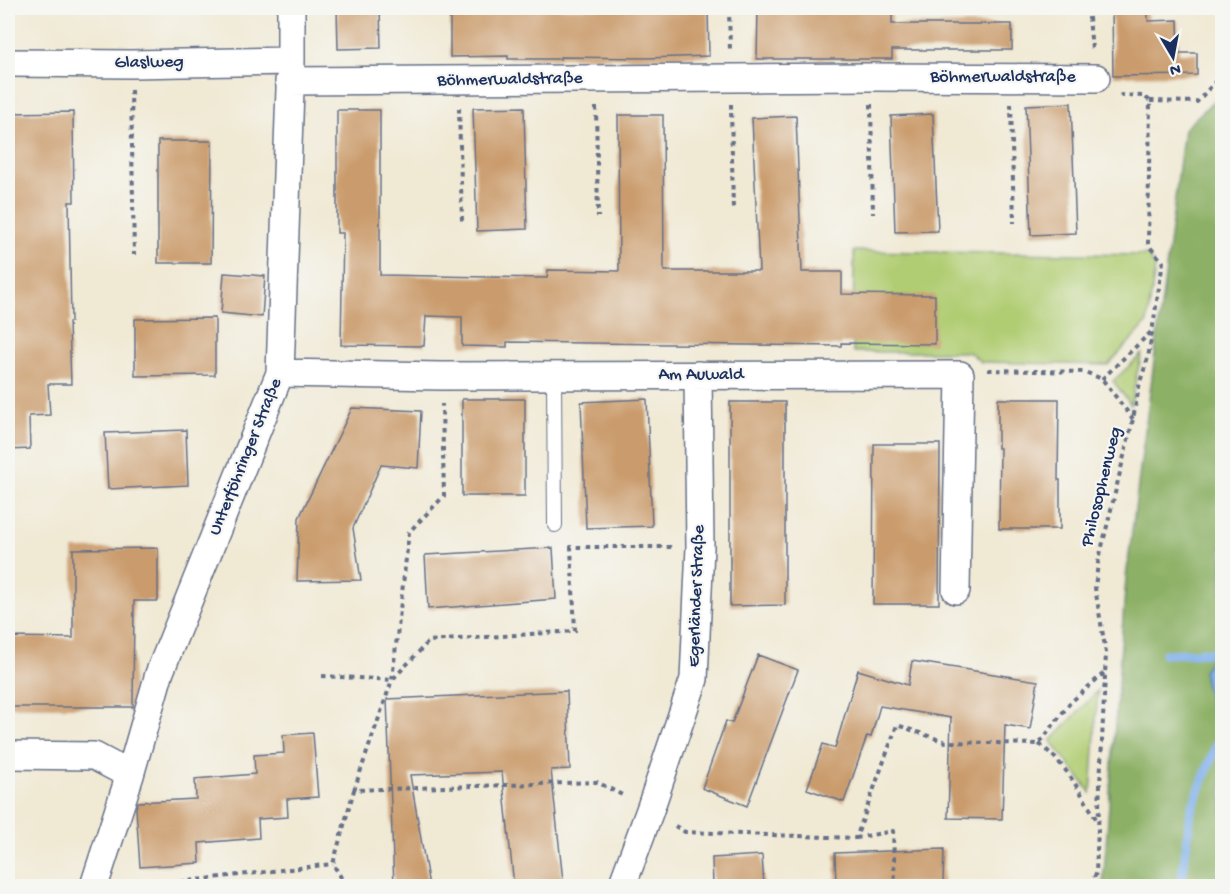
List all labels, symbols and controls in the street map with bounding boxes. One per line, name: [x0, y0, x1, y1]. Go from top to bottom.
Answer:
north arrow: [1143, 27, 1203, 87]
street label: Glaslweg: [114, 52, 184, 74]
text: N: [1168, 58, 1182, 79]
street label: Böhmerwaldstraße: [929, 67, 1077, 88]
street label: Böhmerwaldstraße: [436, 68, 584, 92]
street label: Am Auwald: [658, 365, 745, 386]
street label: Unterföhringer Straße: [205, 375, 287, 539]
street label: Philosophenweg: [1077, 425, 1127, 550]
street label: Egerländer Straße: [684, 524, 710, 668]

